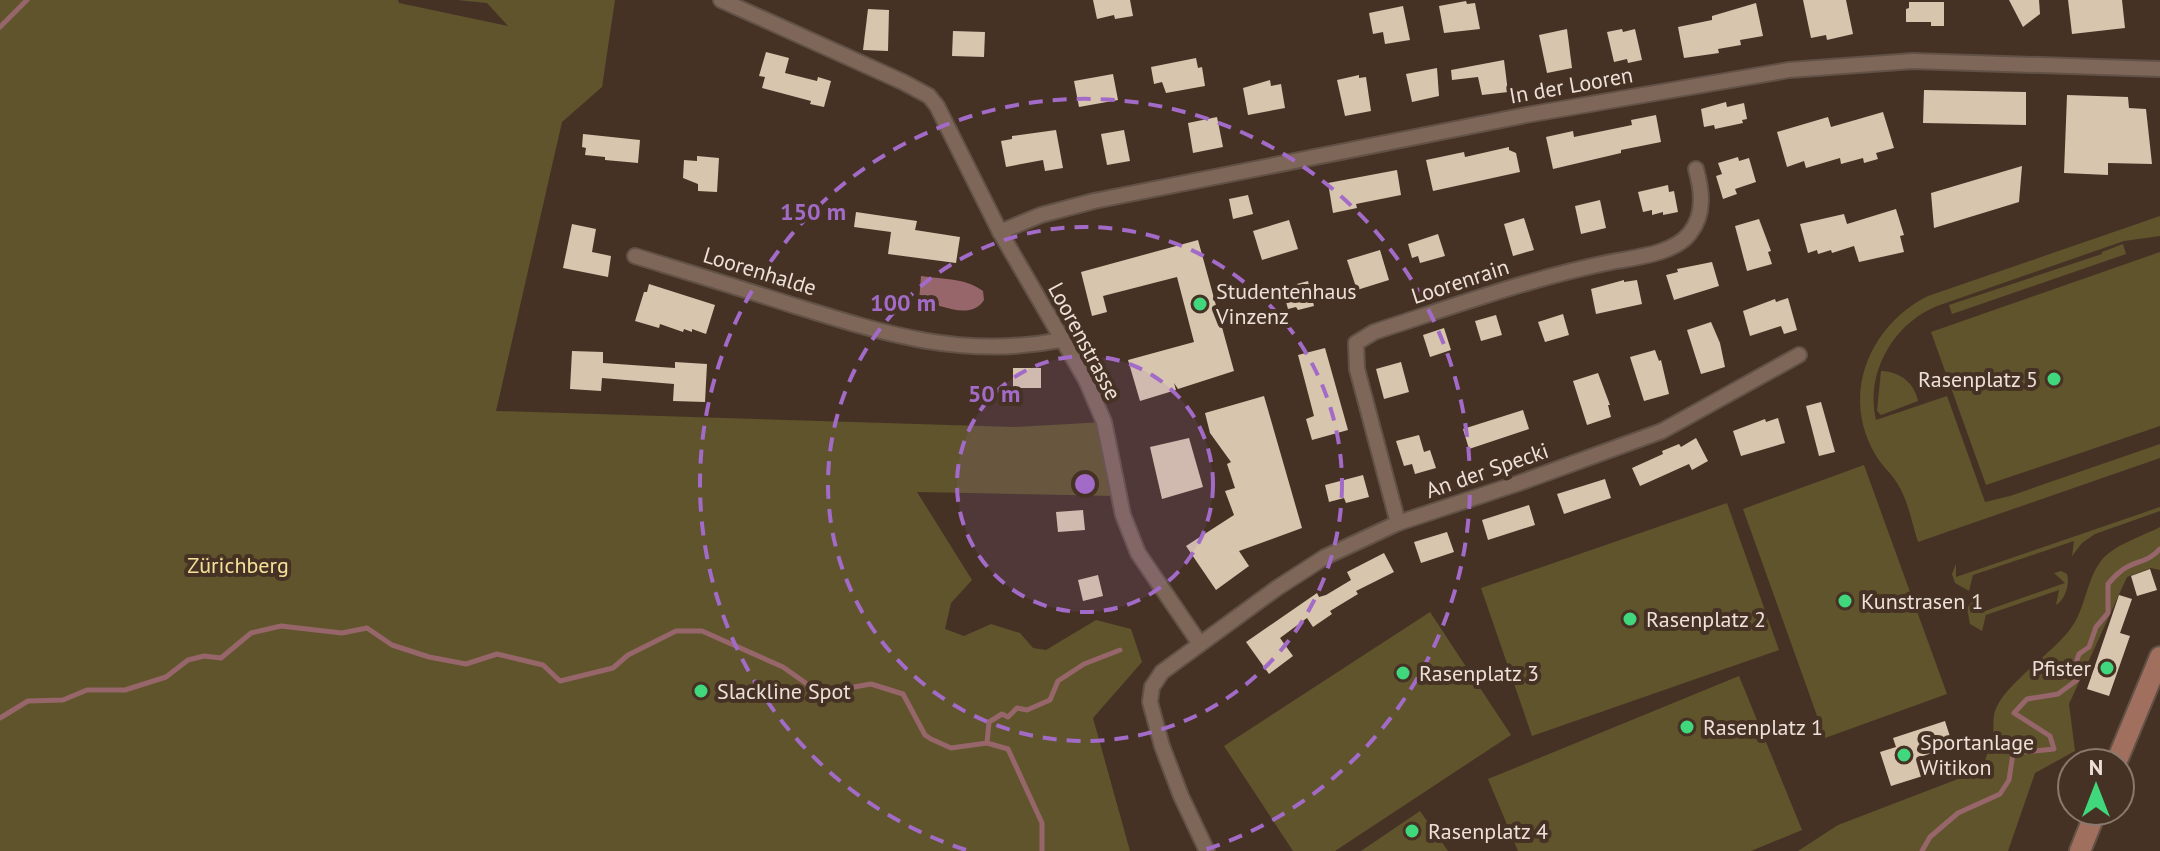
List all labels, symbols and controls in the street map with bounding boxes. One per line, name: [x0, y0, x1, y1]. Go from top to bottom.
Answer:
street label: In der Looren: [1507, 60, 1635, 110]
text: 150 m: [780, 196, 846, 227]
street label: Loorenhalde: [700, 241, 820, 301]
street label: Loorenrain: [1408, 252, 1512, 310]
street label: Loorenstrasse: [1042, 277, 1128, 405]
place label: Studentenhaus Vinzenz: [1215, 277, 1357, 330]
text: 100 m: [870, 287, 936, 318]
marker: Studentenhaus Vinzenz: [1191, 295, 1209, 313]
place label: Rasenplatz 5: [1918, 365, 2038, 393]
marker: Rasenplatz 5: [2045, 370, 2063, 388]
text: 50 m: [968, 378, 1020, 409]
street label: An der Specki: [1422, 436, 1552, 504]
centre of rings: [1071, 470, 1099, 498]
park label: Zürichberg: [187, 551, 289, 579]
place label: Kunstrasen 1: [1861, 587, 1983, 615]
marker: Kunstrasen 1: [1836, 592, 1854, 610]
place label: Rasenplatz 2: [1646, 605, 1766, 633]
marker: Rasenplatz 2: [1621, 610, 1639, 628]
place label: Pfister: [2032, 654, 2092, 682]
place label: Rasenplatz 3: [1419, 659, 1539, 687]
marker: Pfister: [2098, 659, 2116, 677]
marker: Rasenplatz 3: [1394, 664, 1412, 682]
place label: Slackline Spot: [717, 677, 851, 705]
marker: Slackline Spot: [692, 682, 710, 700]
place label: Rasenplatz 1: [1703, 713, 1823, 741]
marker: Rasenplatz 1: [1678, 718, 1696, 736]
place label: Sportanlage Witikon: [1920, 728, 2034, 781]
marker: Sportanlage Witikon: [1895, 746, 1913, 764]
north arrow: [2056, 747, 2136, 827]
text: N: [2089, 753, 2103, 781]
place label: Rasenplatz 4: [1428, 817, 1548, 845]
marker: Rasenplatz 4: [1403, 822, 1421, 840]

